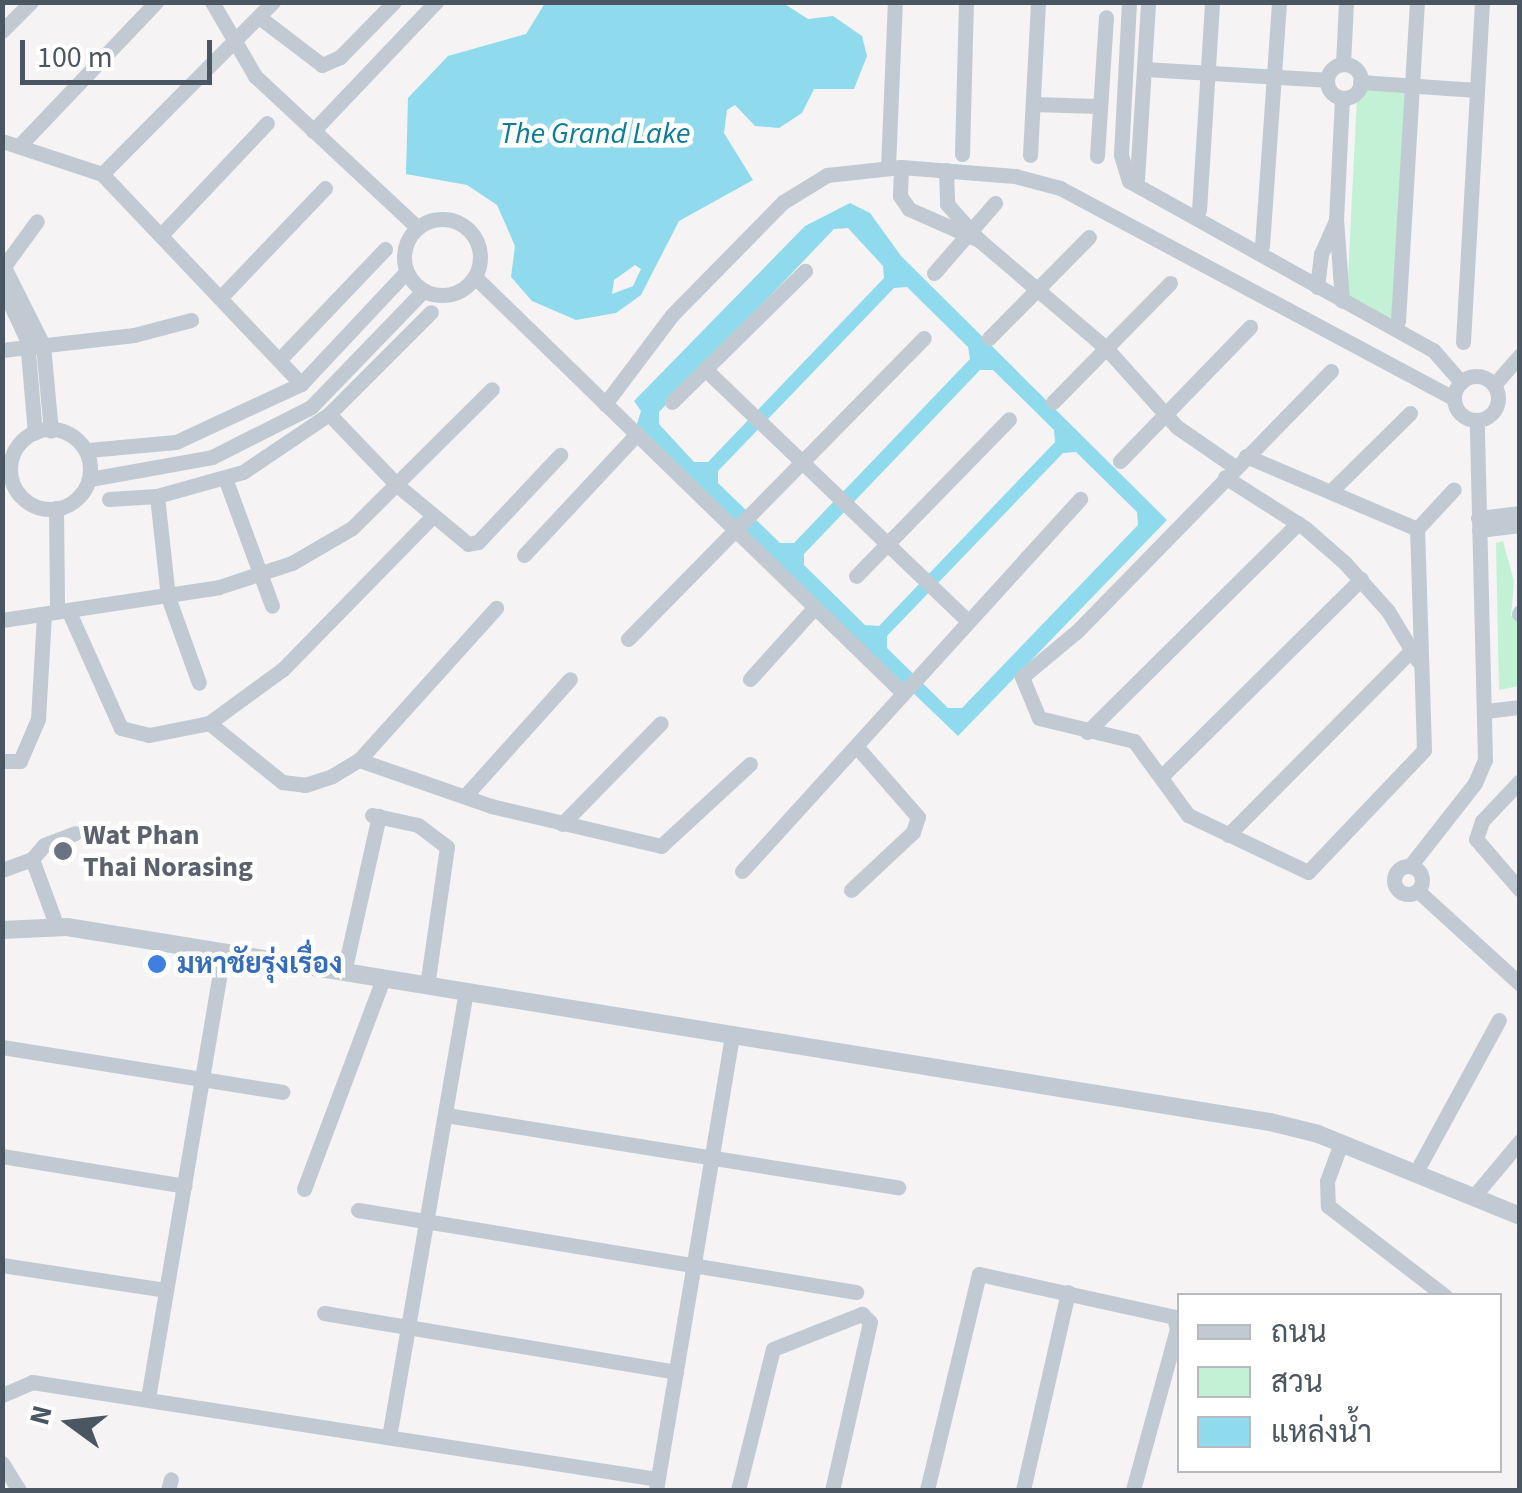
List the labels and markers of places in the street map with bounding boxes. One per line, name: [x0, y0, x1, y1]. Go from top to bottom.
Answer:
place label: Wat Phan Thai Norasing: [83, 818, 253, 884]
marker: Wat Phan Thai Norasing: [52, 840, 74, 862]
place label: มหาชัยรุ่งเรื่อง: [177, 947, 342, 981]
marker: มหาชัยรุ่งเรื่อง: [146, 953, 168, 975]

